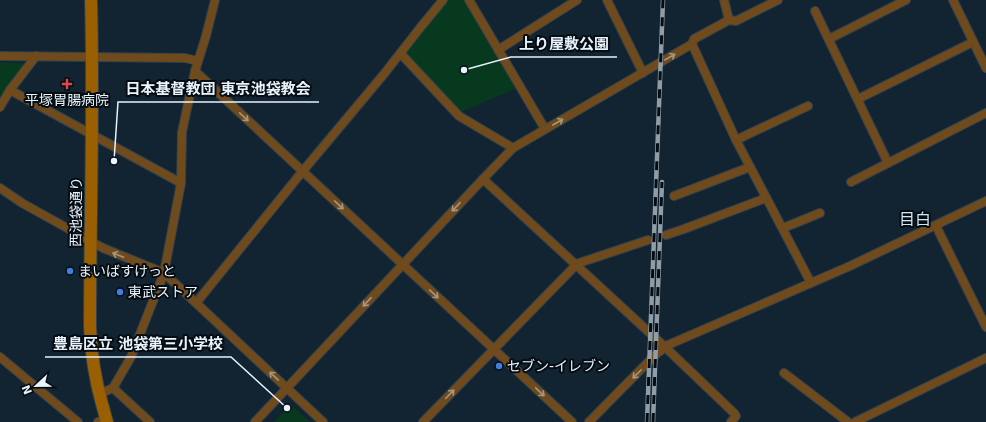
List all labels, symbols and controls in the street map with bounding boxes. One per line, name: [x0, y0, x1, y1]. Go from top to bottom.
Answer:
callout: 上り屋敷公園: [511, 30, 617, 57]
text: 上り屋敷公園: [519, 35, 609, 53]
one-way arrow: [664, 52, 676, 60]
callout: 日本基督教団 東京池袋教会: [118, 75, 319, 102]
marker: 平塚胃腸病院: [61, 78, 73, 90]
text: 日本基督教団 東京池袋教会: [125, 80, 311, 98]
place label: 平塚胃腸病院: [25, 92, 109, 108]
one-way arrow: [239, 112, 249, 122]
one-way arrow: [552, 117, 564, 125]
street label: 西池袋通り: [67, 177, 85, 247]
one-way arrow: [334, 201, 344, 210]
one-way arrow: [451, 202, 461, 212]
district label: 目白: [899, 210, 931, 229]
one-way arrow: [113, 250, 125, 258]
place label: まいばすけっと: [78, 263, 176, 279]
marker: まいばすけっと: [65, 266, 75, 276]
place label: 東武ストア: [128, 284, 198, 300]
marker: 東武ストア: [115, 287, 125, 297]
one-way arrow: [429, 289, 439, 298]
one-way arrow: [363, 297, 372, 307]
callout: 豊島区立 池袋第三小学校: [45, 330, 231, 357]
text: 豊島区立 池袋第三小学校: [53, 335, 223, 353]
place label: セブン-イレブン: [507, 358, 610, 374]
marker: セブン-イレブン: [494, 361, 504, 371]
north arrow: [16, 366, 56, 406]
one-way arrow: [632, 369, 642, 379]
one-way arrow: [270, 372, 280, 381]
text: N: [19, 383, 35, 396]
one-way arrow: [535, 387, 545, 397]
one-way arrow: [445, 389, 455, 399]

